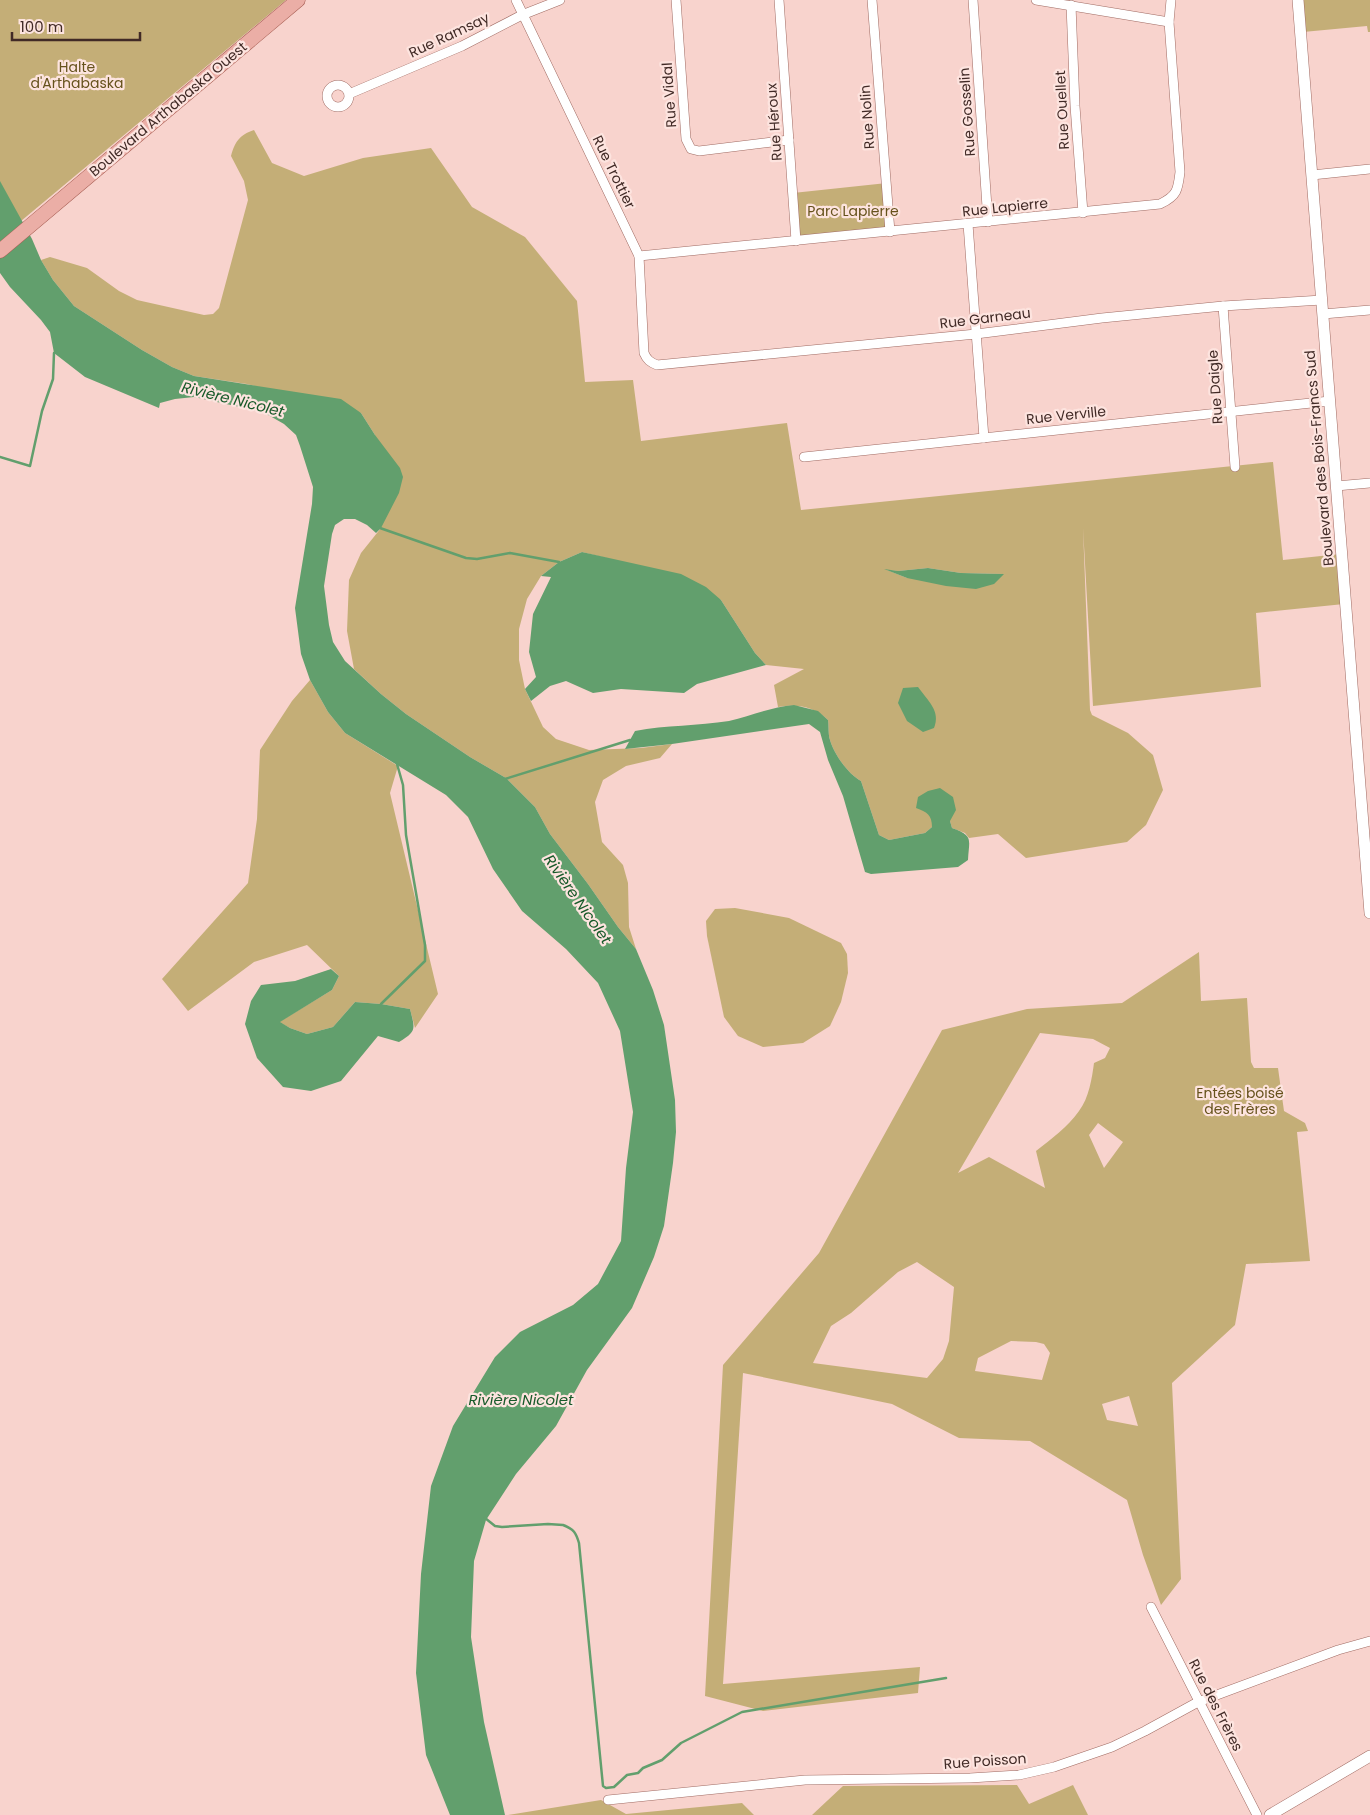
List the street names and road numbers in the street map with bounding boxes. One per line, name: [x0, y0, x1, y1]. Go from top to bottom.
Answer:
street label: Rue Ramsay: [405, 8, 493, 62]
street label: Boulevard Arthabaska Ouest: [85, 37, 251, 181]
street label: Rue Vidal: [657, 62, 681, 128]
street label: Rue Gosselin: [954, 67, 980, 157]
street label: Rue Ouellet: [1050, 70, 1074, 150]
street label: Rue Héroux: [761, 82, 787, 162]
street label: Rue Nolin: [855, 84, 879, 150]
street label: Rue Trottier: [588, 132, 640, 212]
street label: Rue Lapierre: [961, 193, 1049, 221]
street label: Rue Garneau: [938, 302, 1032, 334]
street label: Rue Daigle: [1202, 349, 1228, 425]
street label: Boulevard des Bois-Francs Sud: [1300, 349, 1338, 567]
street label: Rue Verville: [1025, 401, 1107, 429]
street label: Rue des Frères: [1184, 1655, 1248, 1755]
street label: Rue Poisson: [943, 1748, 1027, 1774]

